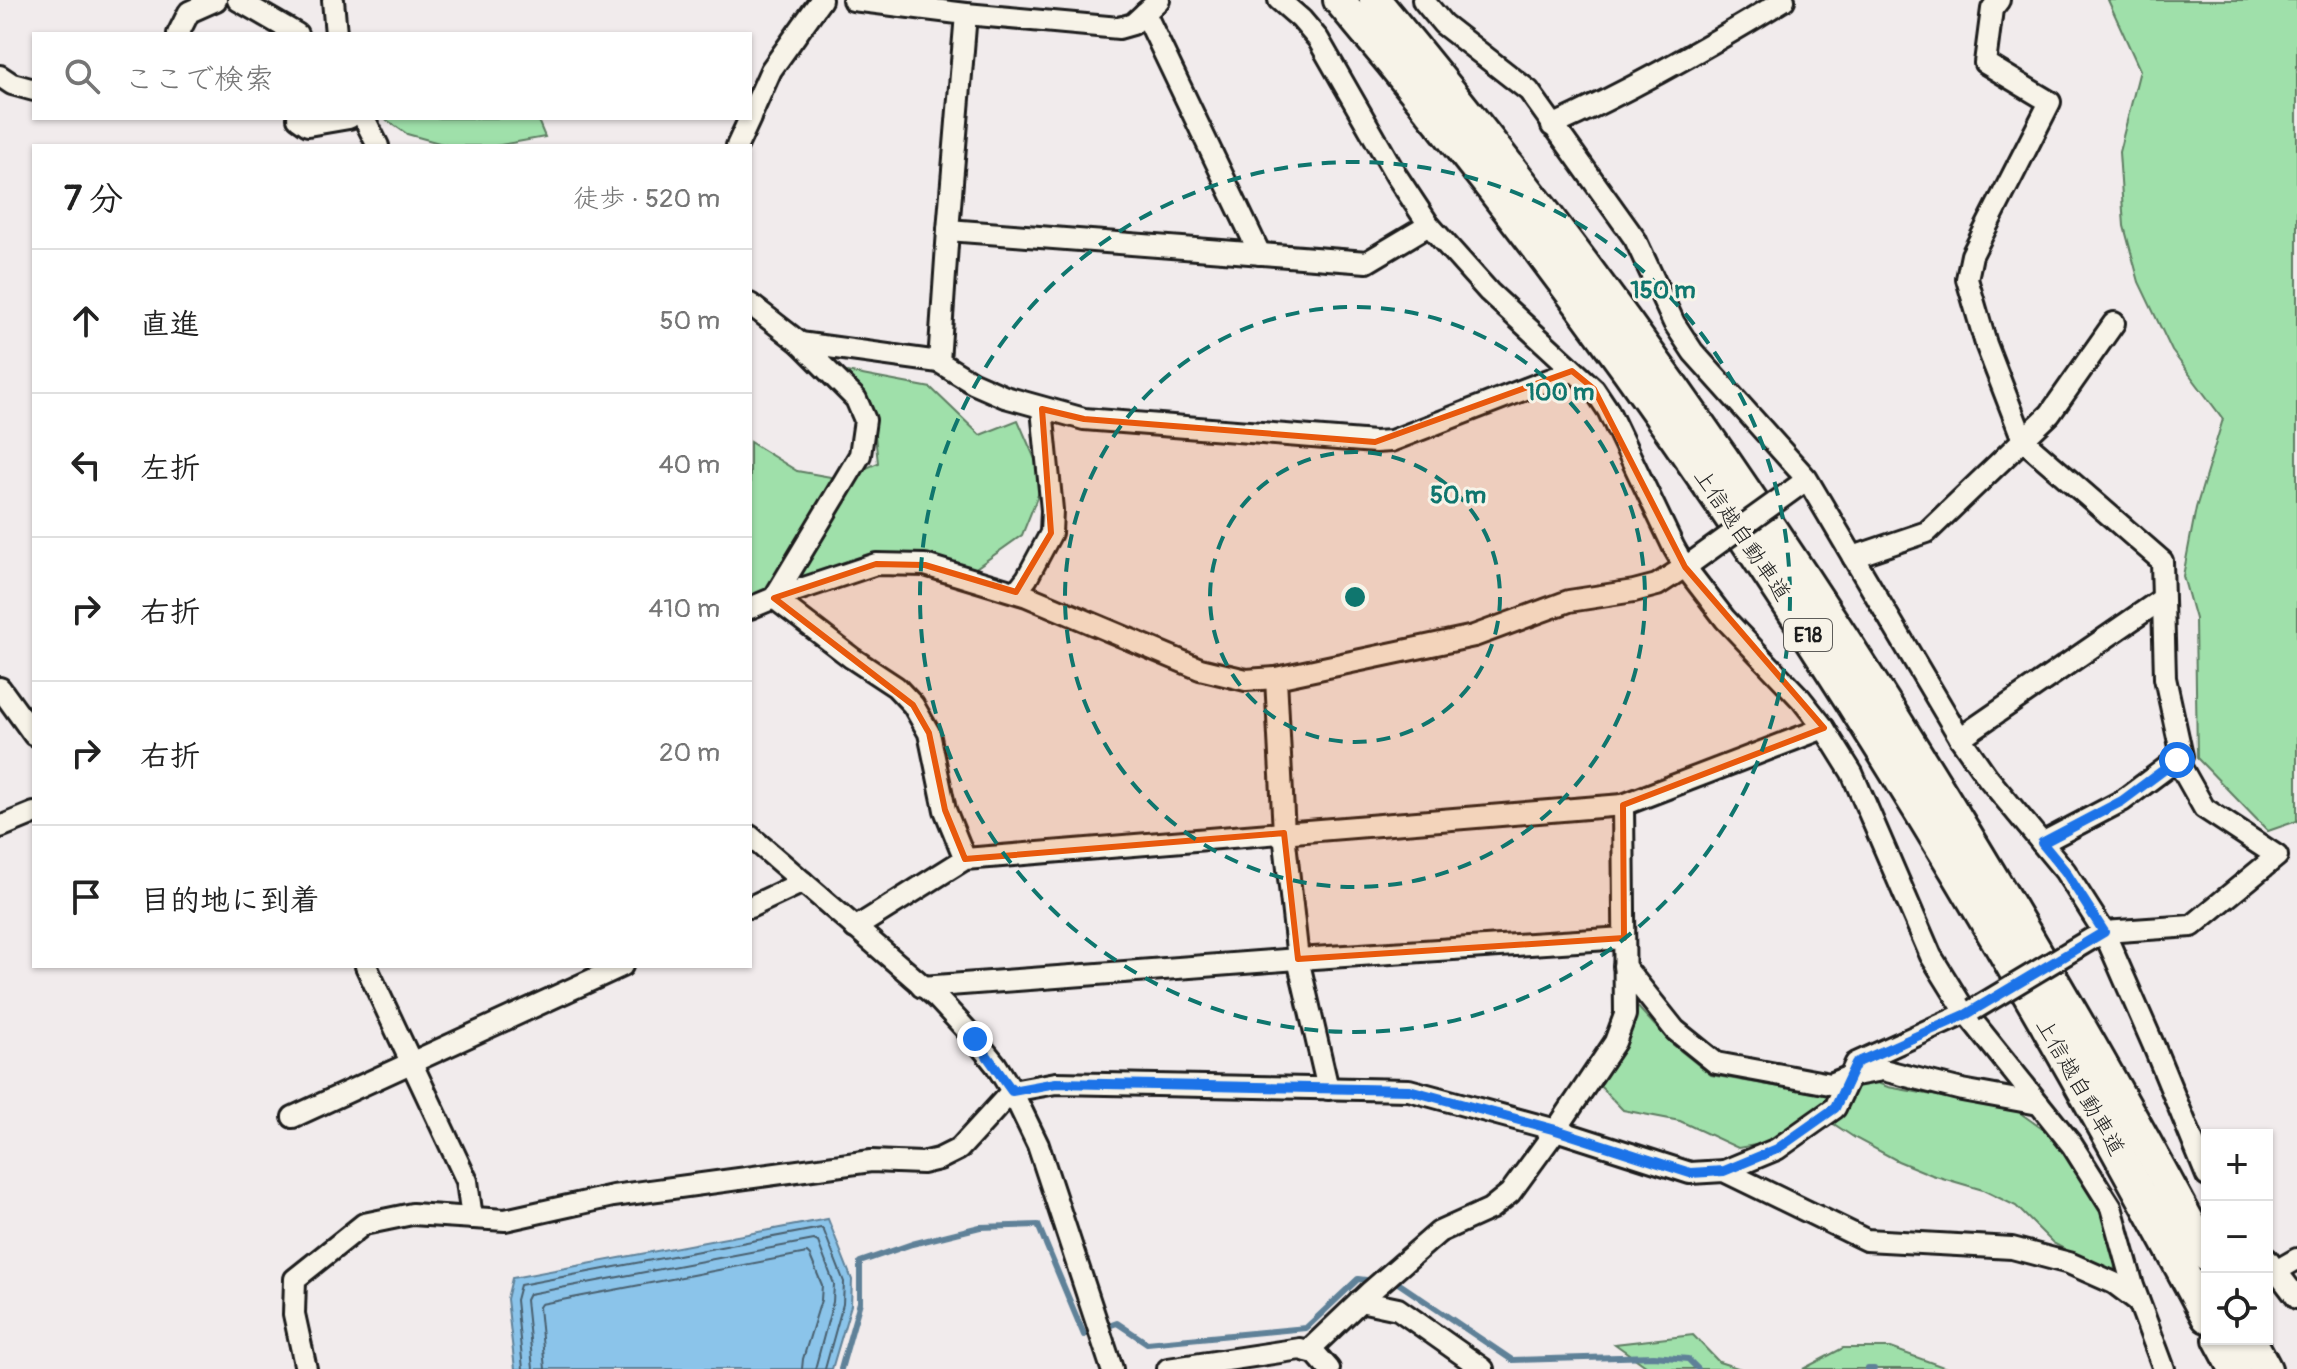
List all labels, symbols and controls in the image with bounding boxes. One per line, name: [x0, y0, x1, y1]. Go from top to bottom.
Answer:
search box: [32, 32, 752, 120]
icon: search: [60, 54, 104, 98]
text: ここで検索: [124, 61, 274, 98]
text: 7 分: [64, 178, 123, 221]
text: 徒歩 · 520 m: [573, 183, 720, 215]
text: 150 m: [1630, 276, 1696, 305]
icon: ahead: [64, 299, 108, 343]
text: 50 m: [659, 305, 720, 337]
text: 直進: [140, 306, 200, 343]
text: 100 m: [1526, 378, 1594, 407]
icon: left: [64, 443, 108, 487]
text: 40 m: [658, 449, 720, 481]
text: 左折: [140, 450, 200, 487]
street label: 上信越自動車道: [1687, 463, 1797, 607]
text: 50 m: [1430, 481, 1486, 510]
centre of rings: [1341, 583, 1369, 611]
icon: right: [64, 587, 108, 631]
text: 410 m: [648, 593, 720, 625]
text: 右折: [140, 594, 200, 631]
road number: E18: [1784, 619, 1832, 651]
icon: right: [64, 731, 108, 775]
text: 20 m: [659, 737, 720, 769]
text: 右折: [140, 738, 200, 775]
route start: [2159, 742, 2195, 778]
icon: arrive: [64, 875, 108, 919]
text: 目的地に到着: [140, 882, 320, 919]
street label: 上信越自動車道: [2029, 1013, 2131, 1161]
route end: [957, 1021, 993, 1057]
map controls: [2201, 1129, 2273, 1345]
button: +: [2201, 1129, 2273, 1201]
button: −: [2201, 1201, 2273, 1273]
button: locate: [2201, 1273, 2273, 1345]

